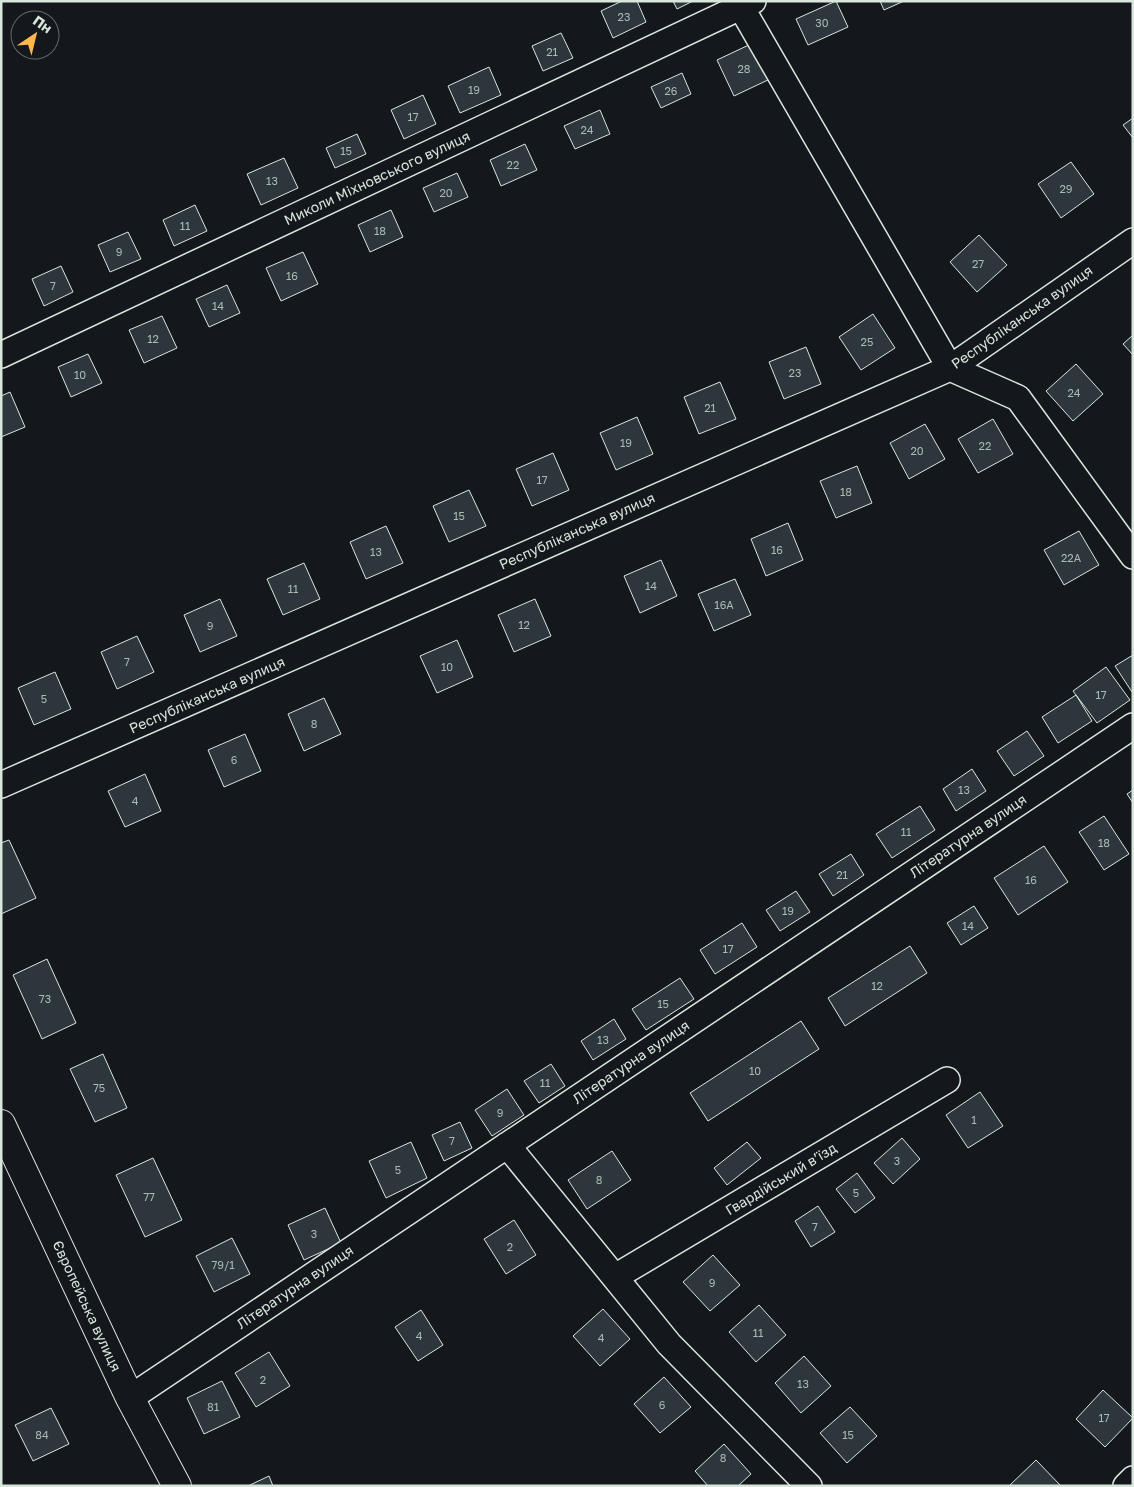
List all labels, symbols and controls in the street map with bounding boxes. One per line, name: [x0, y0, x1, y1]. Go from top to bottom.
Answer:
north arrow: [10, 10, 60, 60]
house number: 23: [618, 10, 630, 23]
text: Пн: [30, 12, 55, 36]
house number: 30: [815, 16, 829, 29]
house number: 21: [546, 45, 558, 58]
house number: 28: [737, 62, 751, 75]
house number: 19: [468, 83, 480, 96]
house number: 26: [664, 84, 678, 97]
house number: 17: [407, 110, 419, 123]
house number: 24: [580, 123, 594, 136]
street label: Миколи Міхновського вулиця: [281, 127, 472, 228]
house number: 15: [340, 144, 352, 157]
house number: 22: [507, 158, 519, 171]
house number: 13: [266, 174, 278, 187]
house number: 29: [1059, 182, 1073, 195]
house number: 20: [439, 186, 453, 199]
house number: 11: [180, 219, 190, 232]
house number: 18: [374, 224, 386, 237]
house number: 9: [116, 245, 122, 258]
house number: 27: [972, 257, 984, 270]
street label: Республіканська вулиця: [948, 261, 1096, 372]
house number: 16: [286, 269, 298, 282]
house number: 7: [50, 279, 56, 292]
house number: 14: [212, 299, 224, 312]
house number: 12: [147, 332, 159, 345]
house number: 25: [861, 335, 873, 348]
house number: 23: [789, 366, 801, 379]
house number: 10: [74, 368, 86, 381]
house number: 24: [1067, 386, 1081, 399]
house number: 21: [704, 401, 716, 414]
house number: 19: [620, 436, 632, 449]
house number: 22: [979, 439, 991, 452]
house number: 20: [910, 444, 924, 457]
house number: 17: [536, 473, 548, 486]
house number: 18: [840, 485, 852, 498]
street label: Республіканська вулиця: [496, 489, 657, 573]
house number: 15: [453, 509, 465, 522]
house number: 16: [771, 543, 783, 556]
house number: 13: [370, 545, 382, 558]
house number: 22А: [1061, 551, 1082, 564]
house number: 14: [645, 579, 657, 592]
house number: 11: [288, 582, 298, 595]
house number: 16А: [714, 598, 734, 611]
house number: 12: [518, 618, 530, 631]
house number: 9: [207, 619, 213, 632]
street label: Республіканська вулиця: [126, 653, 287, 737]
house number: 7: [124, 655, 130, 668]
house number: 10: [441, 660, 453, 673]
house number: 17: [1095, 688, 1107, 701]
house number: 5: [41, 692, 47, 705]
house number: 8: [311, 717, 318, 730]
house number: 6: [231, 753, 238, 766]
house number: 13: [958, 783, 970, 796]
street label: Літературна вулиця: [906, 790, 1029, 881]
house number: 4: [132, 794, 139, 807]
house number: 11: [901, 825, 911, 838]
house number: 18: [1098, 836, 1110, 849]
house number: 21: [836, 868, 848, 881]
house number: 16: [1025, 873, 1037, 886]
house number: 19: [782, 904, 794, 917]
house number: 14: [962, 919, 974, 932]
house number: 17: [722, 942, 734, 955]
house number: 12: [871, 979, 883, 992]
house number: 73: [39, 992, 51, 1005]
house number: 15: [657, 997, 669, 1010]
street label: Літературна вулиця: [569, 1016, 692, 1107]
house number: 13: [597, 1033, 609, 1046]
house number: 10: [749, 1064, 761, 1077]
house number: 11: [540, 1076, 550, 1089]
house number: 75: [93, 1081, 105, 1094]
house number: 9: [497, 1106, 503, 1119]
house number: 1: [971, 1113, 977, 1126]
house number: 7: [449, 1134, 455, 1147]
street label: Гвардійський в’їзд: [722, 1138, 840, 1218]
house number: 3: [894, 1154, 900, 1167]
house number: 5: [395, 1163, 401, 1176]
house number: 8: [596, 1173, 603, 1186]
house number: 5: [853, 1186, 859, 1199]
house number: 77: [143, 1190, 155, 1203]
house number: 7: [812, 1220, 818, 1233]
house number: 3: [311, 1227, 317, 1240]
street label: Європейська вулиця: [50, 1238, 125, 1374]
house number: 2: [507, 1240, 513, 1253]
street label: Літературна вулиця: [233, 1241, 356, 1332]
house number: 79/1: [211, 1258, 235, 1271]
house number: 9: [709, 1276, 715, 1289]
house number: 11: [753, 1326, 763, 1339]
house number: 4: [416, 1329, 423, 1342]
house number: 4: [598, 1331, 605, 1344]
house number: 2: [260, 1373, 266, 1386]
house number: 13: [797, 1377, 809, 1390]
house number: 6: [659, 1398, 666, 1411]
house number: 81: [207, 1400, 219, 1413]
house number: 17: [1098, 1411, 1110, 1424]
house number: 84: [35, 1428, 49, 1441]
house number: 15: [842, 1428, 854, 1441]
house number: 8: [720, 1451, 727, 1464]

